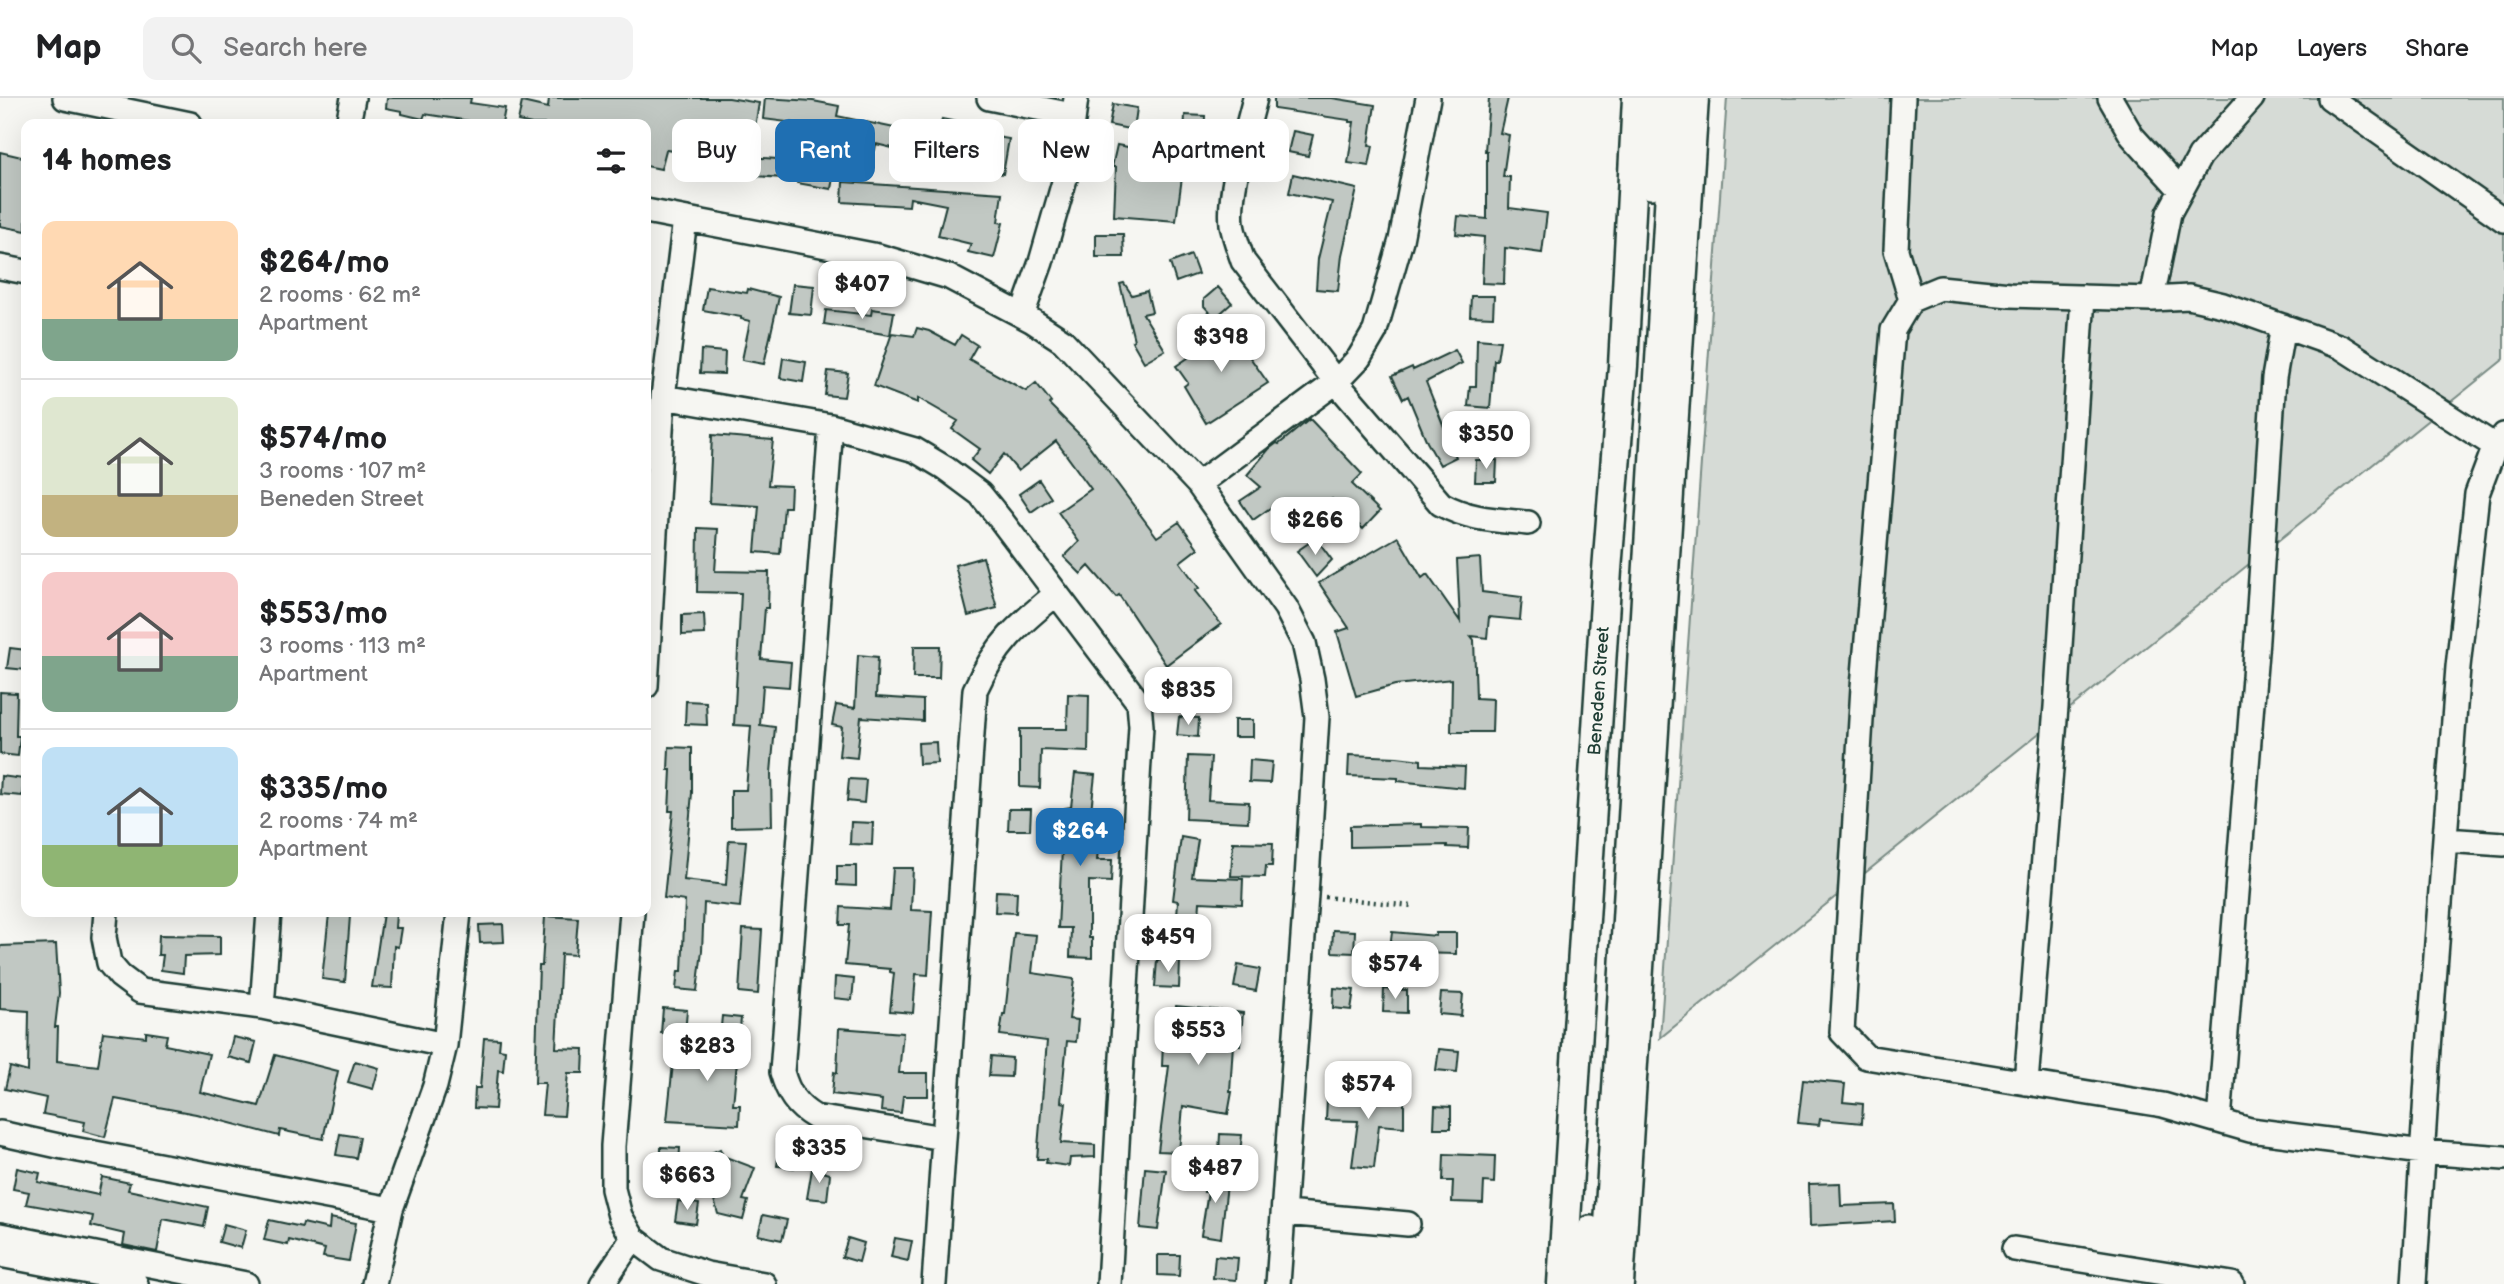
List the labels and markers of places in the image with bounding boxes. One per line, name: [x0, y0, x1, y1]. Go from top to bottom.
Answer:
pin: $407: [821, 262, 903, 321]
pin: $398: [1180, 314, 1262, 374]
pin: $350: [1445, 412, 1527, 471]
pin: $266: [1274, 498, 1356, 557]
pin: $835: [1147, 668, 1229, 727]
pin: $264: [1039, 808, 1121, 868]
pin: $459: [1127, 914, 1209, 974]
pin: $574: [1354, 942, 1436, 1001]
pin: $553: [1157, 1007, 1239, 1067]
pin: $283: [666, 1024, 748, 1083]
pin: $574: [1327, 1062, 1409, 1121]
pin: $335: [778, 1126, 860, 1185]
pin: $487: [1174, 1146, 1256, 1205]
pin: $663: [646, 1152, 728, 1212]

